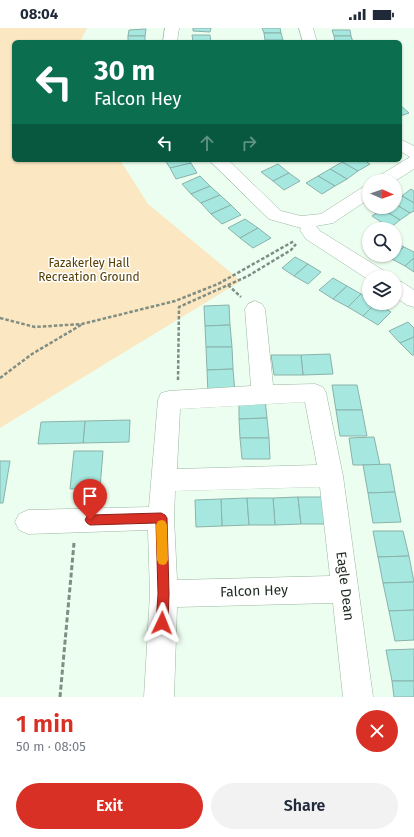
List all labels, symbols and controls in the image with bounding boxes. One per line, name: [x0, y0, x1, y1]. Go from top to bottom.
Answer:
text: 08:04: [20, 5, 58, 23]
text: 30 m: [94, 54, 155, 87]
icon: left: [28, 56, 80, 108]
text: Falcon Hey: [94, 88, 181, 110]
icon: left: [154, 132, 176, 154]
icon: ahead: [196, 132, 218, 154]
icon: right: [238, 132, 260, 154]
north arrow: [362, 174, 402, 214]
map controls: [362, 174, 402, 310]
button: search: [362, 222, 402, 262]
park label: Fazakerley Hall Recreation Ground: [38, 256, 140, 284]
button: layers: [362, 270, 402, 310]
pin: [73, 479, 107, 520]
icon: arrive: [79, 485, 101, 507]
street label: Eagle Dean: [332, 550, 358, 622]
street label: Falcon Hey: [220, 581, 288, 601]
position arrow: [141, 602, 183, 644]
text: 1 min: [16, 710, 74, 738]
button: close: [356, 710, 398, 752]
text: 50 m · 08:05: [16, 739, 86, 754]
button: Exit: [16, 783, 203, 829]
button: Share: [211, 783, 398, 829]

